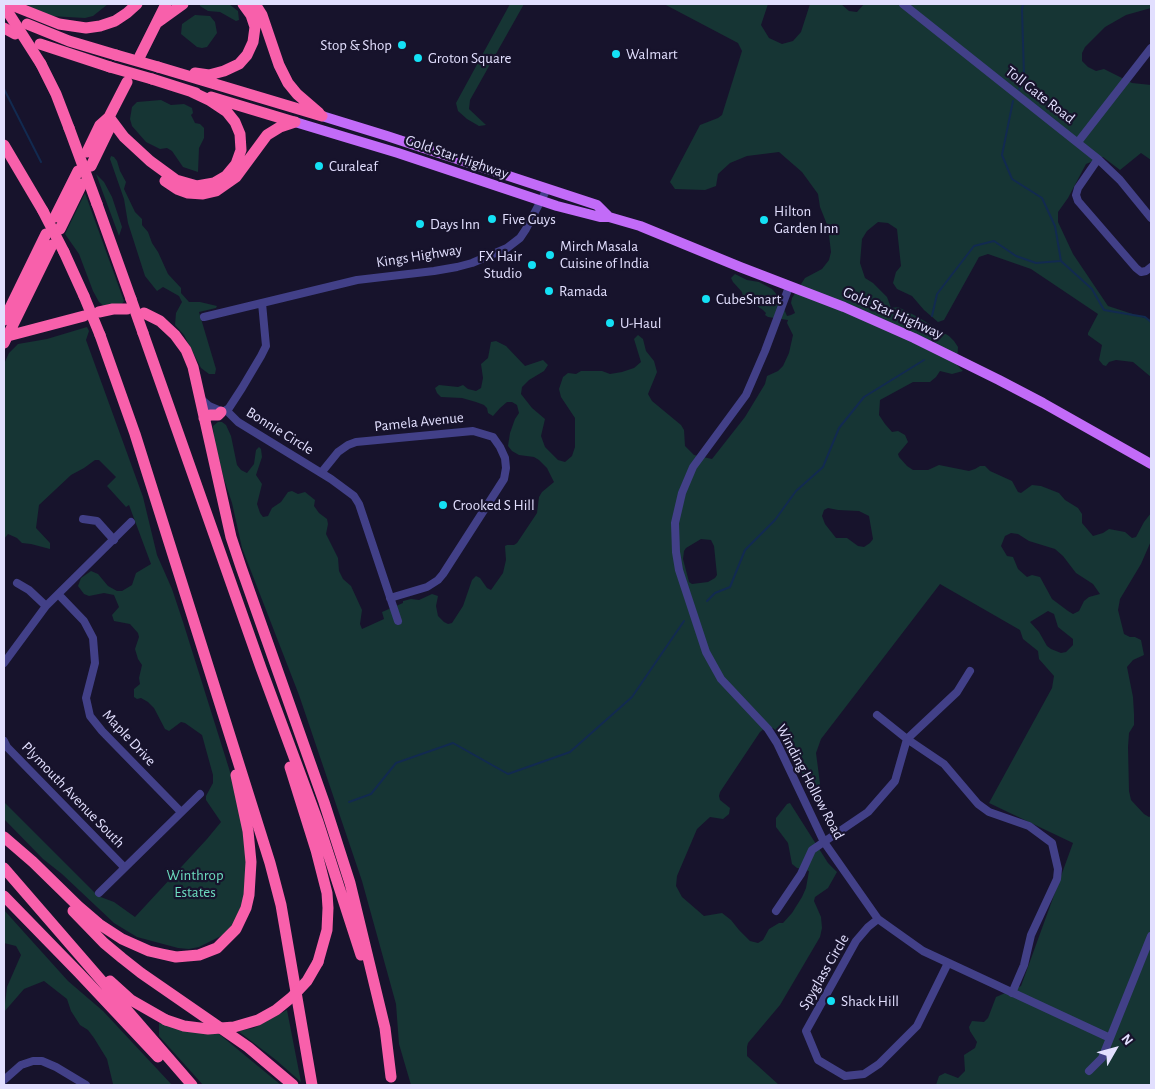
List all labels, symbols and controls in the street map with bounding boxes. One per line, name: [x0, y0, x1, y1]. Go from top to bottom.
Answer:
place label: Stop & Shop: [320, 36, 392, 54]
marker: Stop & Shop: [396, 39, 408, 51]
place label: Walmart: [626, 45, 678, 63]
marker: Walmart: [610, 48, 622, 60]
place label: Groton Square: [428, 49, 512, 67]
marker: Groton Square: [412, 52, 424, 64]
street label: Toll Gate Road: [1002, 62, 1078, 128]
street label: Gold Star Highway: [403, 131, 511, 183]
place label: Curaleaf: [329, 157, 378, 175]
marker: Curaleaf: [313, 160, 325, 172]
place label: Hilton Garden Inn: [774, 202, 839, 237]
place label: Five Guys: [502, 210, 556, 228]
marker: Five Guys: [486, 213, 498, 225]
marker: Hilton Garden Inn: [758, 214, 770, 226]
place label: Days Inn: [430, 215, 480, 233]
marker: Days Inn: [414, 218, 426, 230]
place label: Mirch Masala Cuisine of India: [560, 237, 649, 272]
street label: Kings Highway: [375, 240, 463, 272]
place label: FX Hair Studio: [478, 247, 522, 282]
marker: Mirch Masala Cuisine of India: [544, 249, 556, 261]
marker: FX Hair Studio: [526, 259, 538, 271]
place label: Ramada: [559, 282, 607, 300]
street label: Gold Star Highway: [840, 283, 946, 343]
marker: Ramada: [543, 285, 555, 297]
place label: CubeSmart: [716, 290, 781, 308]
marker: CubeSmart: [700, 293, 712, 305]
place label: U-Haul: [620, 314, 661, 332]
marker: U-Haul: [604, 317, 616, 329]
street label: Bonnie Circle: [243, 403, 317, 459]
street label: Pamela Avenue: [373, 408, 465, 436]
place label: Crooked S Hill: [453, 496, 535, 514]
marker: Crooked S Hill: [437, 499, 449, 511]
street label: Maple Drive: [98, 706, 160, 770]
street label: Winding Hollow Road: [772, 721, 848, 843]
street label: Plymouth Avenue South: [18, 738, 128, 852]
park label: Winthrop Estates: [166, 866, 224, 901]
street label: Spyglass Circle: [795, 931, 853, 1013]
place label: Shack Hill: [841, 992, 899, 1010]
marker: Shack Hill: [825, 995, 837, 1007]
north arrow: [1090, 1024, 1140, 1074]
text: N: [1118, 1032, 1135, 1048]

